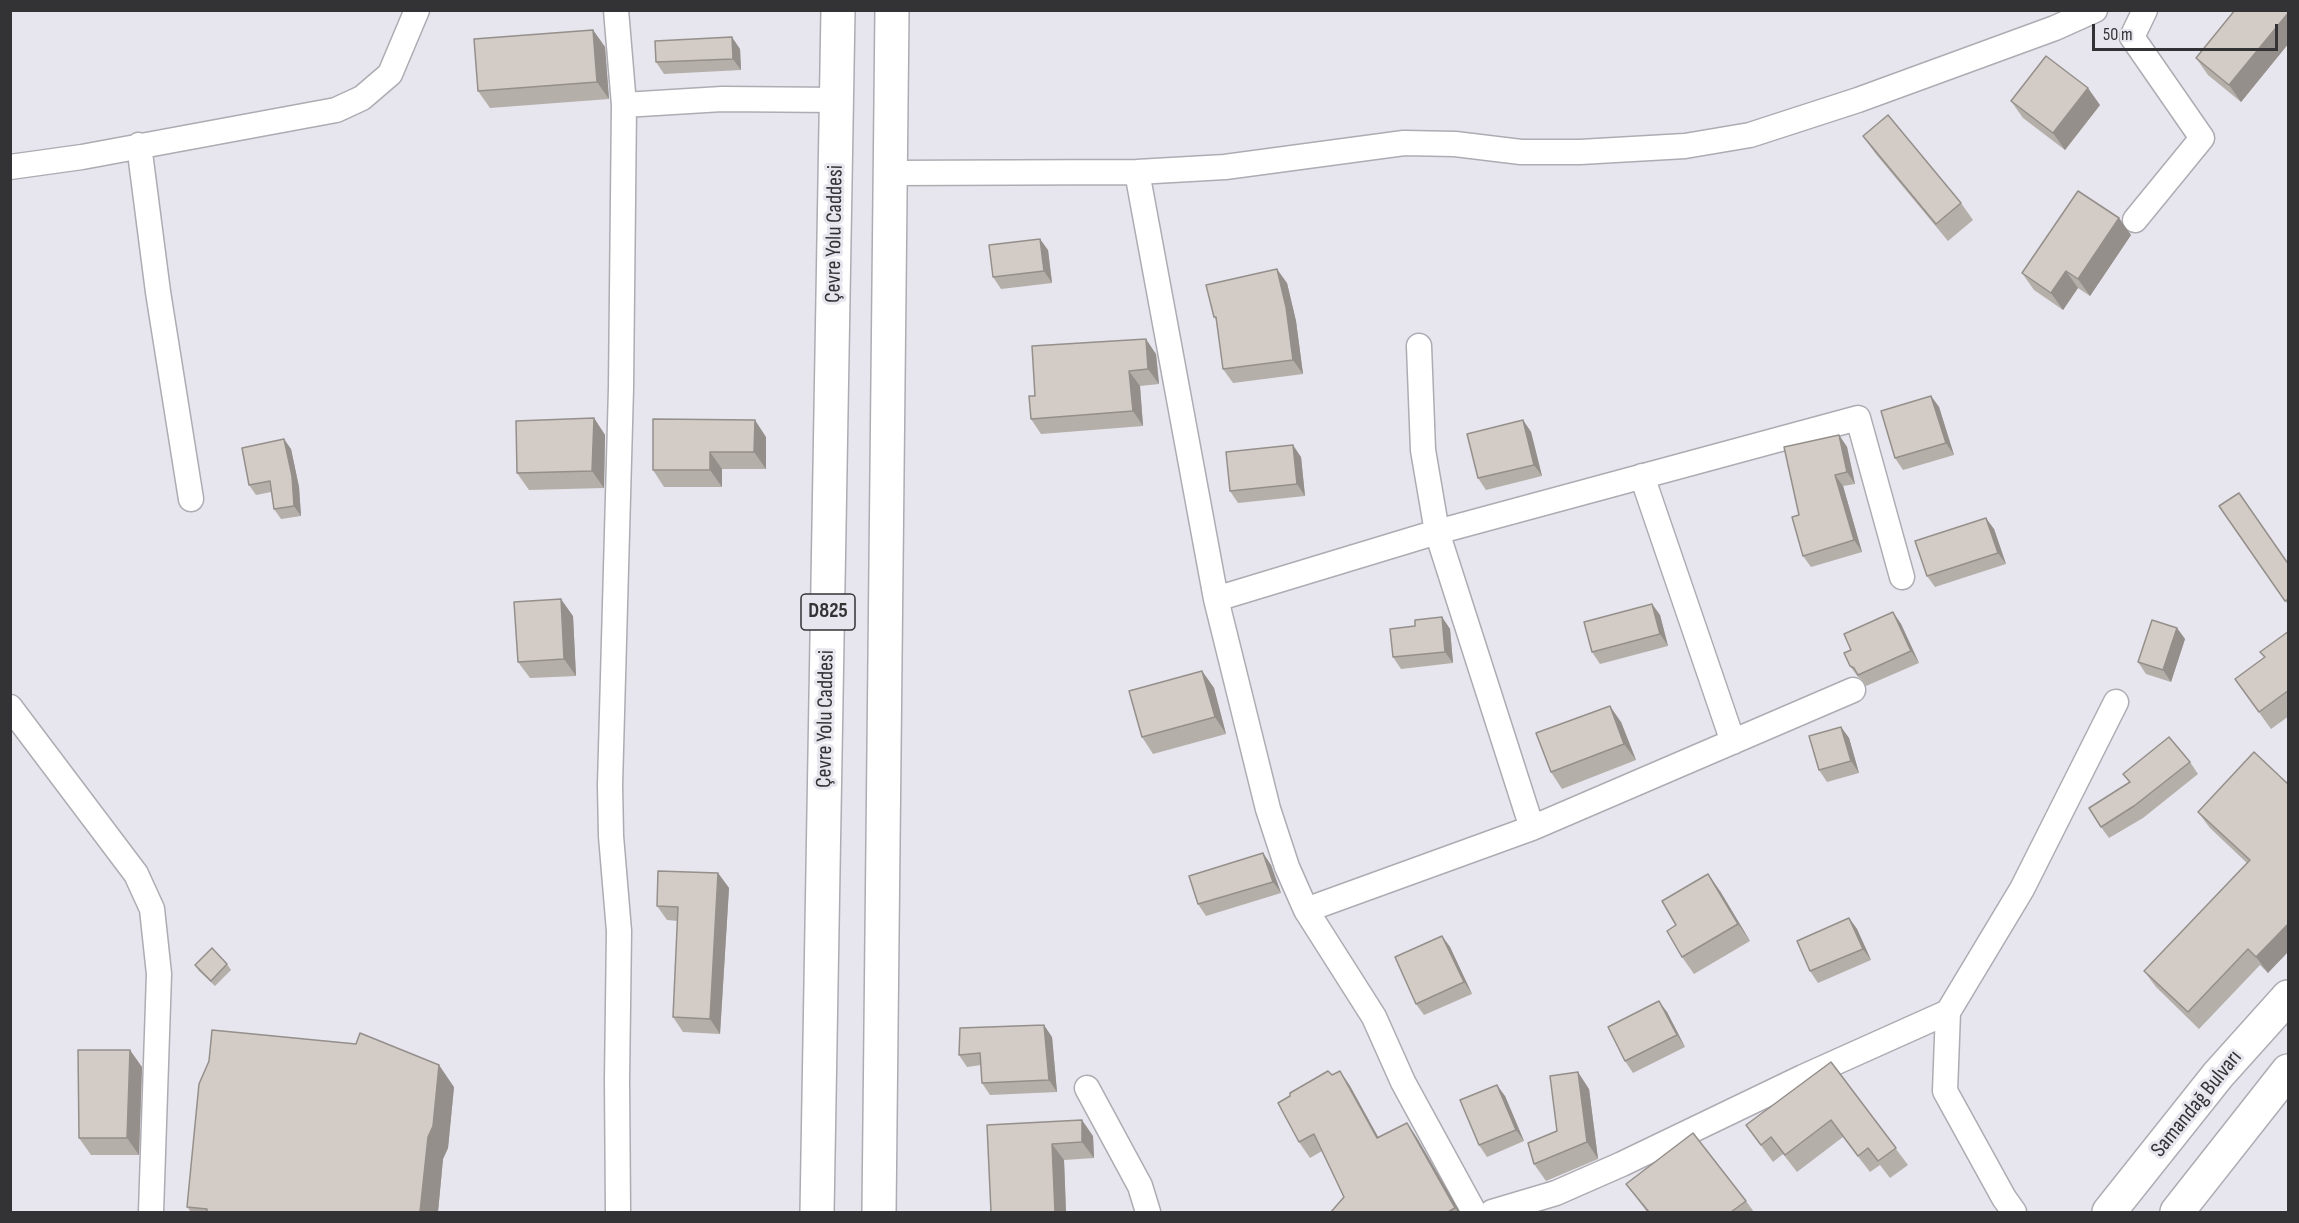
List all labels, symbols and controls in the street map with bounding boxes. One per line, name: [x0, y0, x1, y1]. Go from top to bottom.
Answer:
scale bar: [2095, 12, 2281, 50]
text: 50 m: [2103, 24, 2133, 45]
street label: Çevre Yolu Caddesi: [821, 165, 849, 303]
road number: D825: [801, 594, 855, 630]
street label: Çevre Yolu Caddesi: [812, 650, 840, 788]
street label: Samandağ Bulvarı: [2146, 1045, 2248, 1163]

